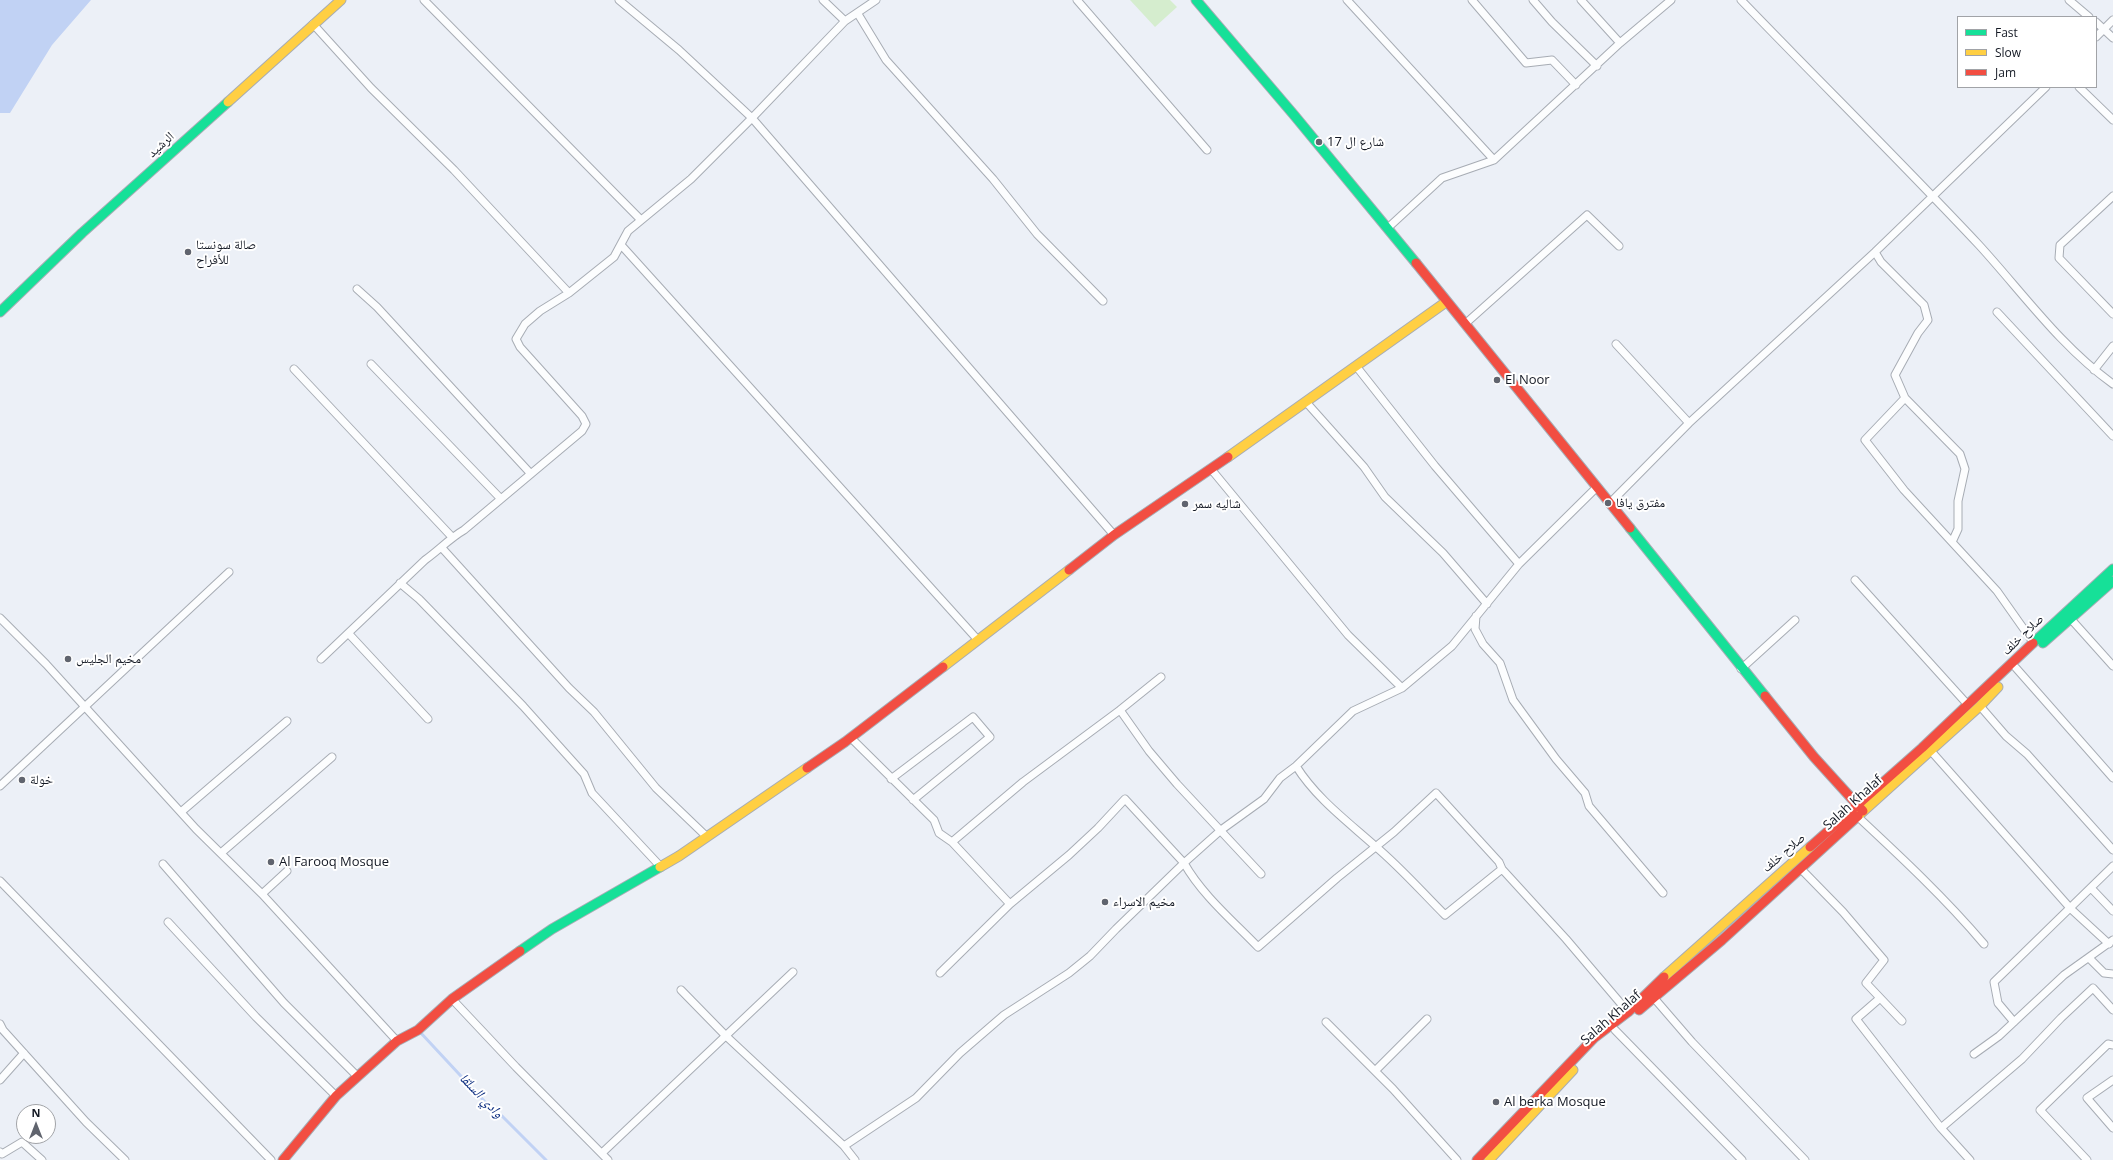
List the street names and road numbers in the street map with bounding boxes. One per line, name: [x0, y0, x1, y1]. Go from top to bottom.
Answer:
street label: الرشيد: [144, 129, 178, 161]
street label: صلاح خلف: [1999, 611, 2047, 659]
street label: Salah Khalaf: [1820, 772, 1886, 834]
street label: صلاح خلف: [1759, 830, 1809, 876]
street label: Salah Khalaf: [1578, 988, 1644, 1048]

